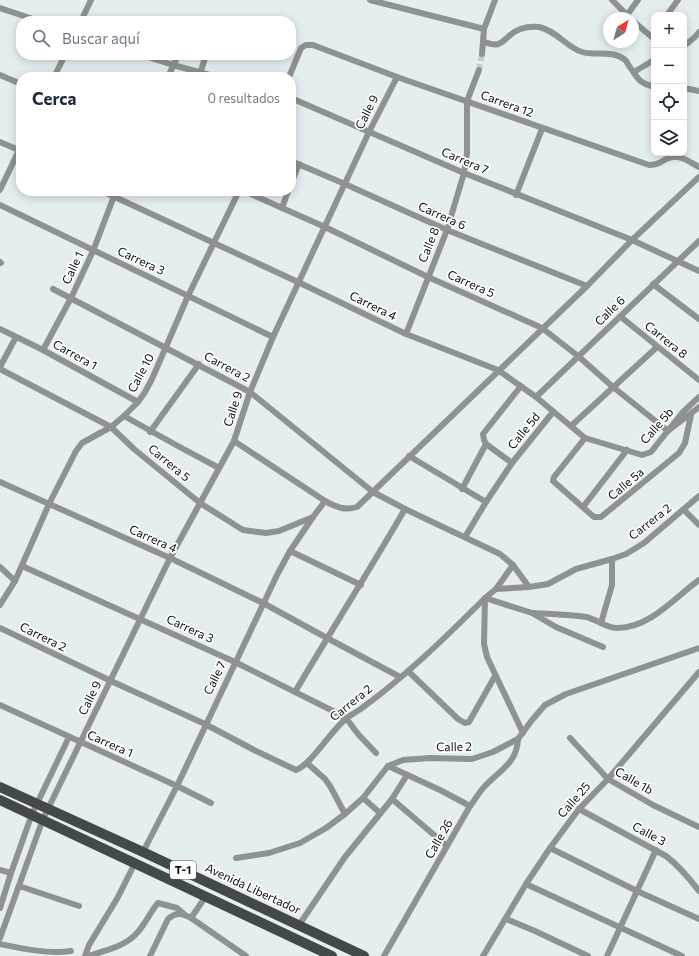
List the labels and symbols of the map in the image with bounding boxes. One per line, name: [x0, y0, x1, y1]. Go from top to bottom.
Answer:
north arrow: [603, 12, 639, 48]
street label: Carrera 12: [479, 87, 536, 119]
street label: Calle 9: [352, 92, 380, 131]
street label: Carrera 7: [440, 144, 491, 176]
street label: Carrera 6: [416, 198, 468, 232]
street label: Calle 8: [415, 225, 441, 264]
street label: Carrera 3: [116, 243, 167, 277]
street label: Calle 1: [58, 249, 86, 286]
street label: Carrera 5: [446, 266, 497, 300]
street label: Carrera 4: [348, 288, 399, 322]
street label: Calle 6: [591, 293, 627, 328]
street label: Carrera 8: [643, 318, 691, 361]
street label: Carrera 1: [51, 336, 100, 372]
street label: Carrera 2: [202, 348, 253, 384]
street label: Calle 10: [124, 350, 156, 394]
street label: Calle 9: [220, 389, 244, 428]
street label: Calle 5b: [637, 404, 676, 446]
street label: Calle 5d: [504, 409, 542, 452]
street label: Carrera 5: [146, 441, 194, 484]
street label: Calle 5a: [605, 464, 646, 502]
street label: Carrera 2: [625, 500, 674, 542]
street label: Carrera 4: [127, 521, 179, 555]
street label: Carrera 3: [165, 611, 216, 645]
street label: Carrera 2: [18, 619, 69, 654]
street label: Calle 7: [200, 659, 228, 697]
street label: Calle 9: [75, 678, 103, 717]
street label: Carrera 2: [326, 681, 375, 723]
street label: Carrera 1: [85, 727, 135, 759]
street label: Calle 2: [436, 739, 472, 753]
street label: Calle 1b: [613, 764, 656, 797]
street label: Calle 25: [554, 779, 593, 820]
street label: Calle 26: [421, 816, 455, 861]
street label: Calle 3: [630, 818, 669, 848]
street label: Avenida Libertador: [203, 860, 304, 916]
road number: T-1: [170, 861, 196, 879]

